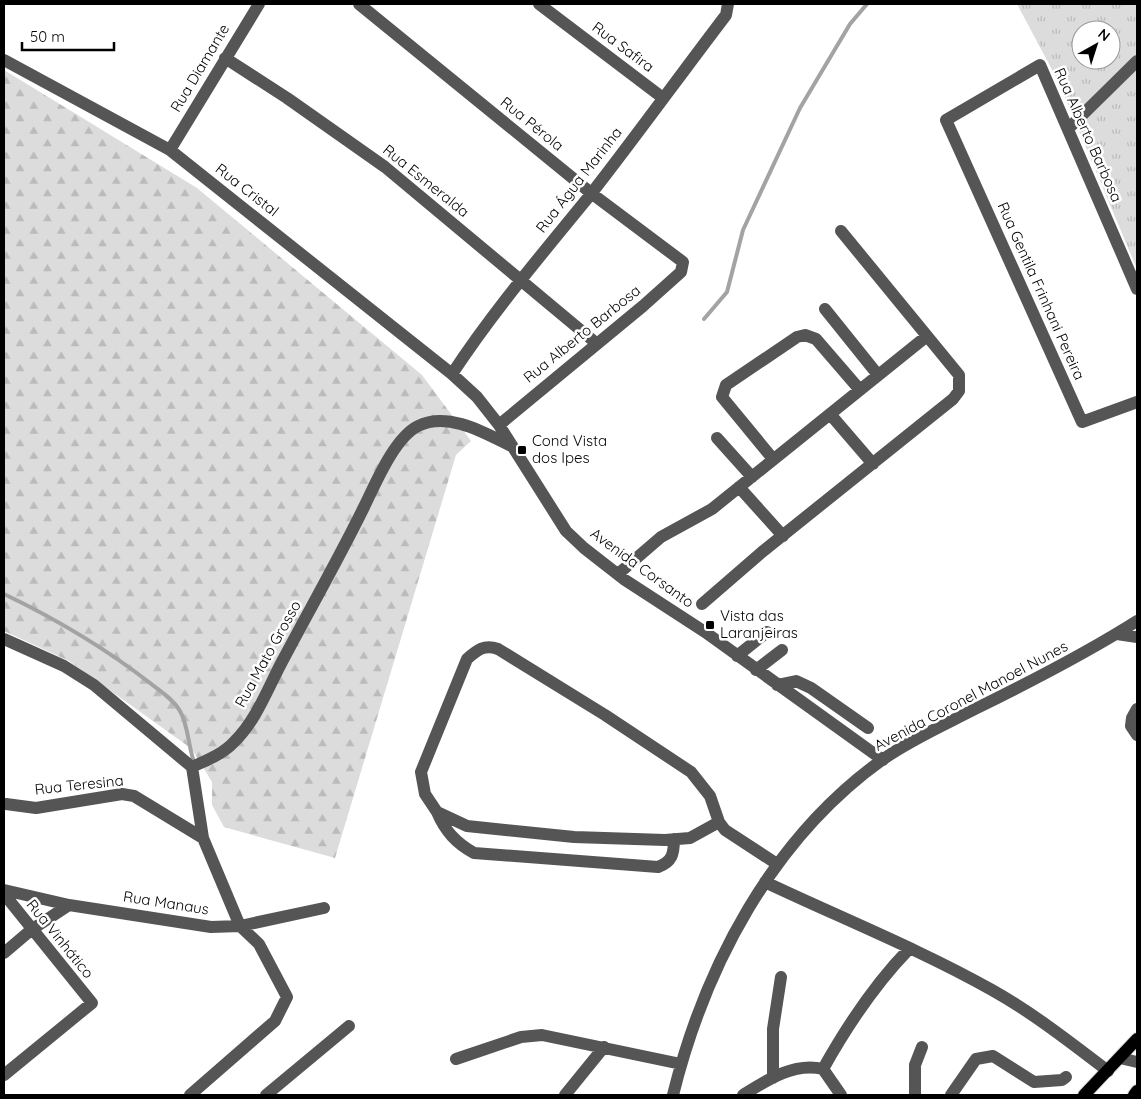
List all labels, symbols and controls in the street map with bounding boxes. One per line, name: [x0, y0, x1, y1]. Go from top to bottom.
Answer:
street label: Rua Safira: [589, 17, 658, 76]
scale bar: [22, 20, 115, 52]
street label: Rua Diamante: [166, 20, 233, 115]
north arrow: [1071, 20, 1121, 70]
text: N: [1095, 25, 1114, 45]
text: 50 m: [30, 27, 65, 46]
street label: Rua Alberto Barbosa: [1050, 65, 1127, 205]
street label: Rua Pérola: [497, 92, 568, 155]
street label: Rua Água Marinha: [531, 123, 626, 236]
street label: Rua Esmeralda: [379, 140, 473, 221]
street label: Rua Cristal: [212, 159, 283, 220]
street label: Rua Gentila Frinhani Pereira: [994, 199, 1089, 383]
street label: Rua Alberto Barbosa: [519, 281, 644, 387]
place label: Cond Vista dos Ipes: [532, 431, 607, 467]
marker: Cond Vista dos Ipes: [516, 444, 528, 456]
street label: Avenida Corsanto: [587, 524, 698, 612]
street label: Rua Mato Grosso: [230, 597, 305, 711]
place label: Vista das Laranjeiras: [720, 606, 798, 642]
marker: Vista das Laranjeiras: [704, 619, 716, 631]
street label: Avenida Coronel Manoel Nunes: [871, 636, 1071, 755]
street label: Rua Teresina: [34, 770, 124, 799]
street label: Rua Manaus: [122, 886, 210, 919]
street label: Rua Vinhático: [23, 895, 98, 982]

